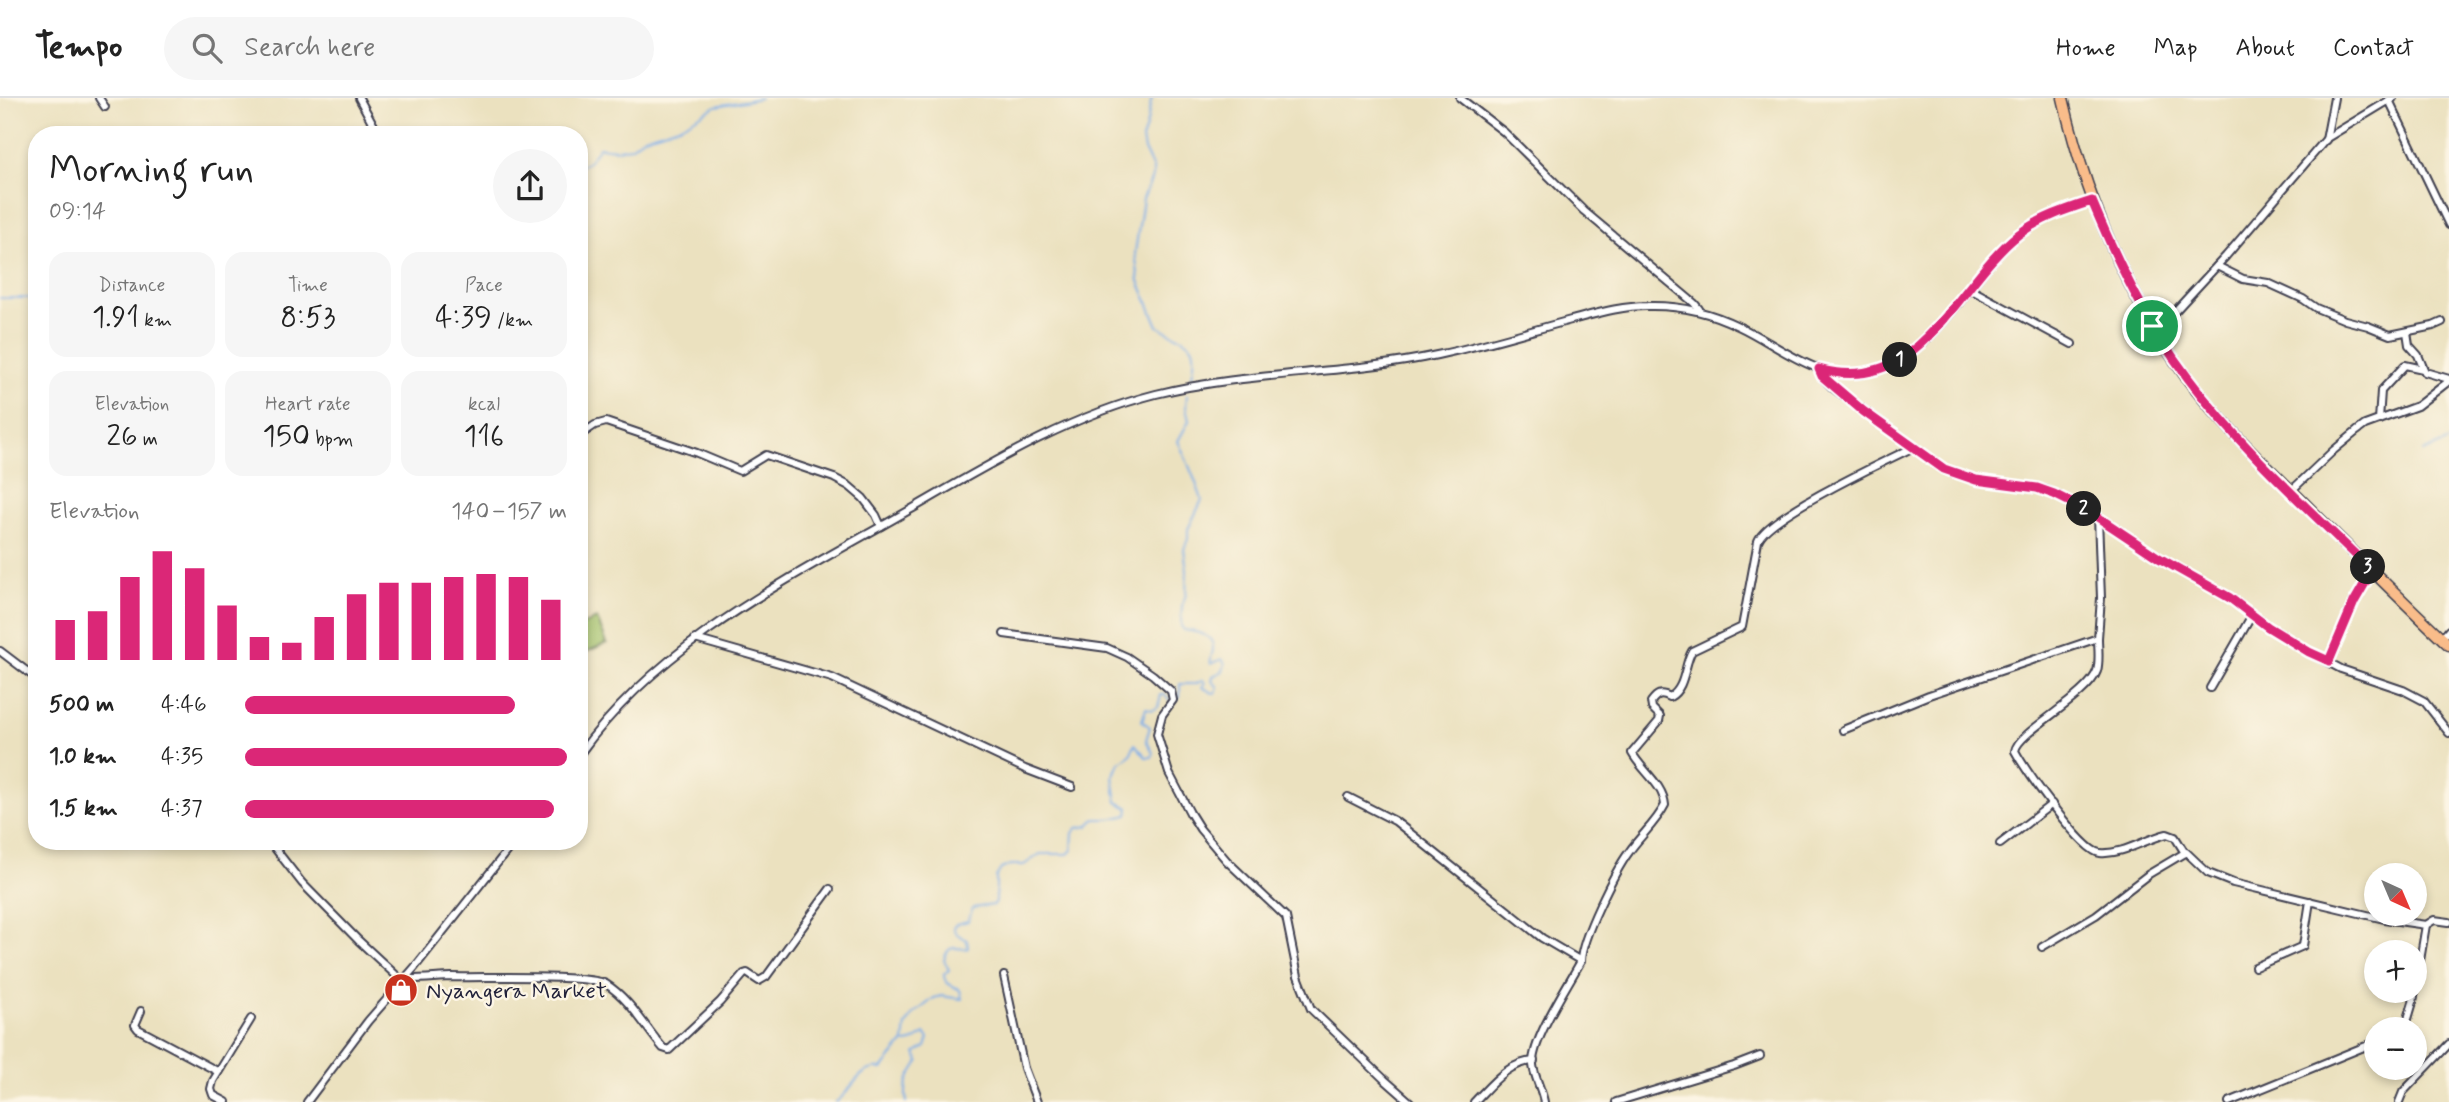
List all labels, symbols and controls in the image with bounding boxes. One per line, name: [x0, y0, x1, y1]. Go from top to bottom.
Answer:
search box: [164, 17, 654, 80]
text: Tempo: [35, 26, 122, 70]
icon: search: [188, 29, 226, 67]
text: Search here: [244, 31, 375, 65]
text: Home: [2056, 33, 2116, 64]
text: Map: [2154, 33, 2198, 64]
text: About: [2236, 33, 2295, 64]
text: Contact: [2333, 33, 2414, 64]
text: Morning run: [49, 146, 254, 195]
button: share: [493, 149, 567, 223]
text: 09:14: [49, 197, 106, 227]
text: Distance: [99, 273, 165, 298]
text: Time: [288, 273, 328, 298]
text: Pace: [465, 273, 503, 298]
pin: [2122, 296, 2182, 356]
text: 1.91: [92, 298, 139, 337]
text: 8:53: [280, 298, 336, 337]
text: 4:39: [435, 298, 492, 337]
icon: arrive: [2133, 307, 2171, 345]
text: km: [139, 308, 172, 333]
text: /km: [492, 308, 533, 333]
pin: 1: [1882, 342, 1918, 378]
text: 1: [1895, 347, 1904, 372]
text: Elevation: [95, 392, 169, 417]
text: Heart rate: [265, 392, 351, 417]
text: kcal: [468, 392, 500, 417]
text: 26: [106, 417, 138, 456]
text: 150: [263, 417, 310, 456]
text: 116: [464, 417, 504, 456]
text: m: [138, 427, 158, 452]
text: bpm: [310, 427, 353, 452]
pin: 2: [2066, 492, 2102, 526]
text: 2: [2079, 496, 2088, 521]
text: Elevation: [49, 497, 140, 527]
text: 140–157 m: [451, 497, 567, 527]
pin: 3: [2350, 550, 2386, 584]
text: 3: [2363, 554, 2372, 579]
text: 500 m: [49, 690, 114, 720]
text: 4:46: [161, 690, 207, 720]
text: 1.0 km: [49, 742, 117, 772]
text: 4:35: [161, 742, 203, 772]
text: 1.5 km: [49, 794, 118, 824]
text: 4:37: [161, 794, 203, 824]
north arrow: [2364, 863, 2427, 926]
map controls: [2364, 863, 2427, 1080]
button: +: [2364, 940, 2427, 1003]
shop icon: Nyangera Market: [382, 971, 420, 1009]
place label: Nyangera Market: [426, 977, 607, 1007]
button: −: [2364, 1017, 2427, 1080]

